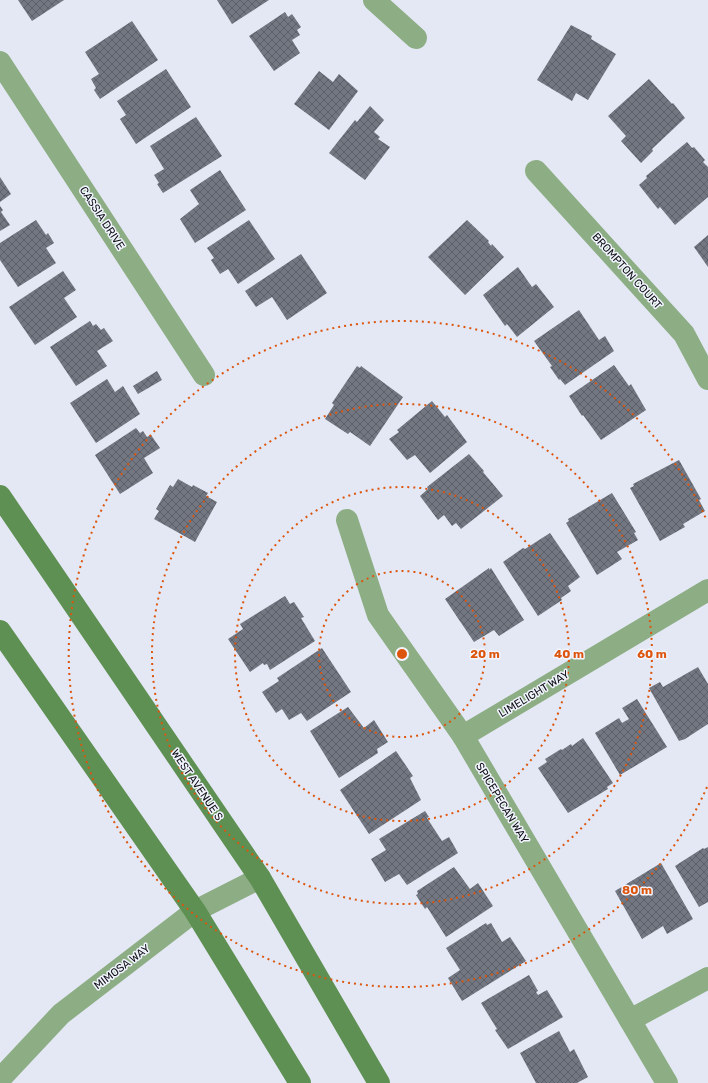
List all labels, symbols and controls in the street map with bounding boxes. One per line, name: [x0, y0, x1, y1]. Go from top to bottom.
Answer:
street label: CASSIA DRIVE: [77, 184, 127, 252]
street label: BROMPTON COURT: [589, 230, 665, 312]
centre of rings: [395, 647, 409, 661]
text: 20 m: [470, 647, 500, 661]
text: 40 m: [554, 647, 584, 661]
text: 60 m: [637, 647, 667, 661]
street label: LIMELIGHT WAY: [496, 668, 572, 720]
street label: WEST AVENUE S: [168, 747, 226, 823]
street label: SPICEPECAN WAY: [473, 760, 531, 846]
text: 80 m: [622, 883, 652, 897]
street label: MIMOSA WAY: [92, 942, 152, 992]

